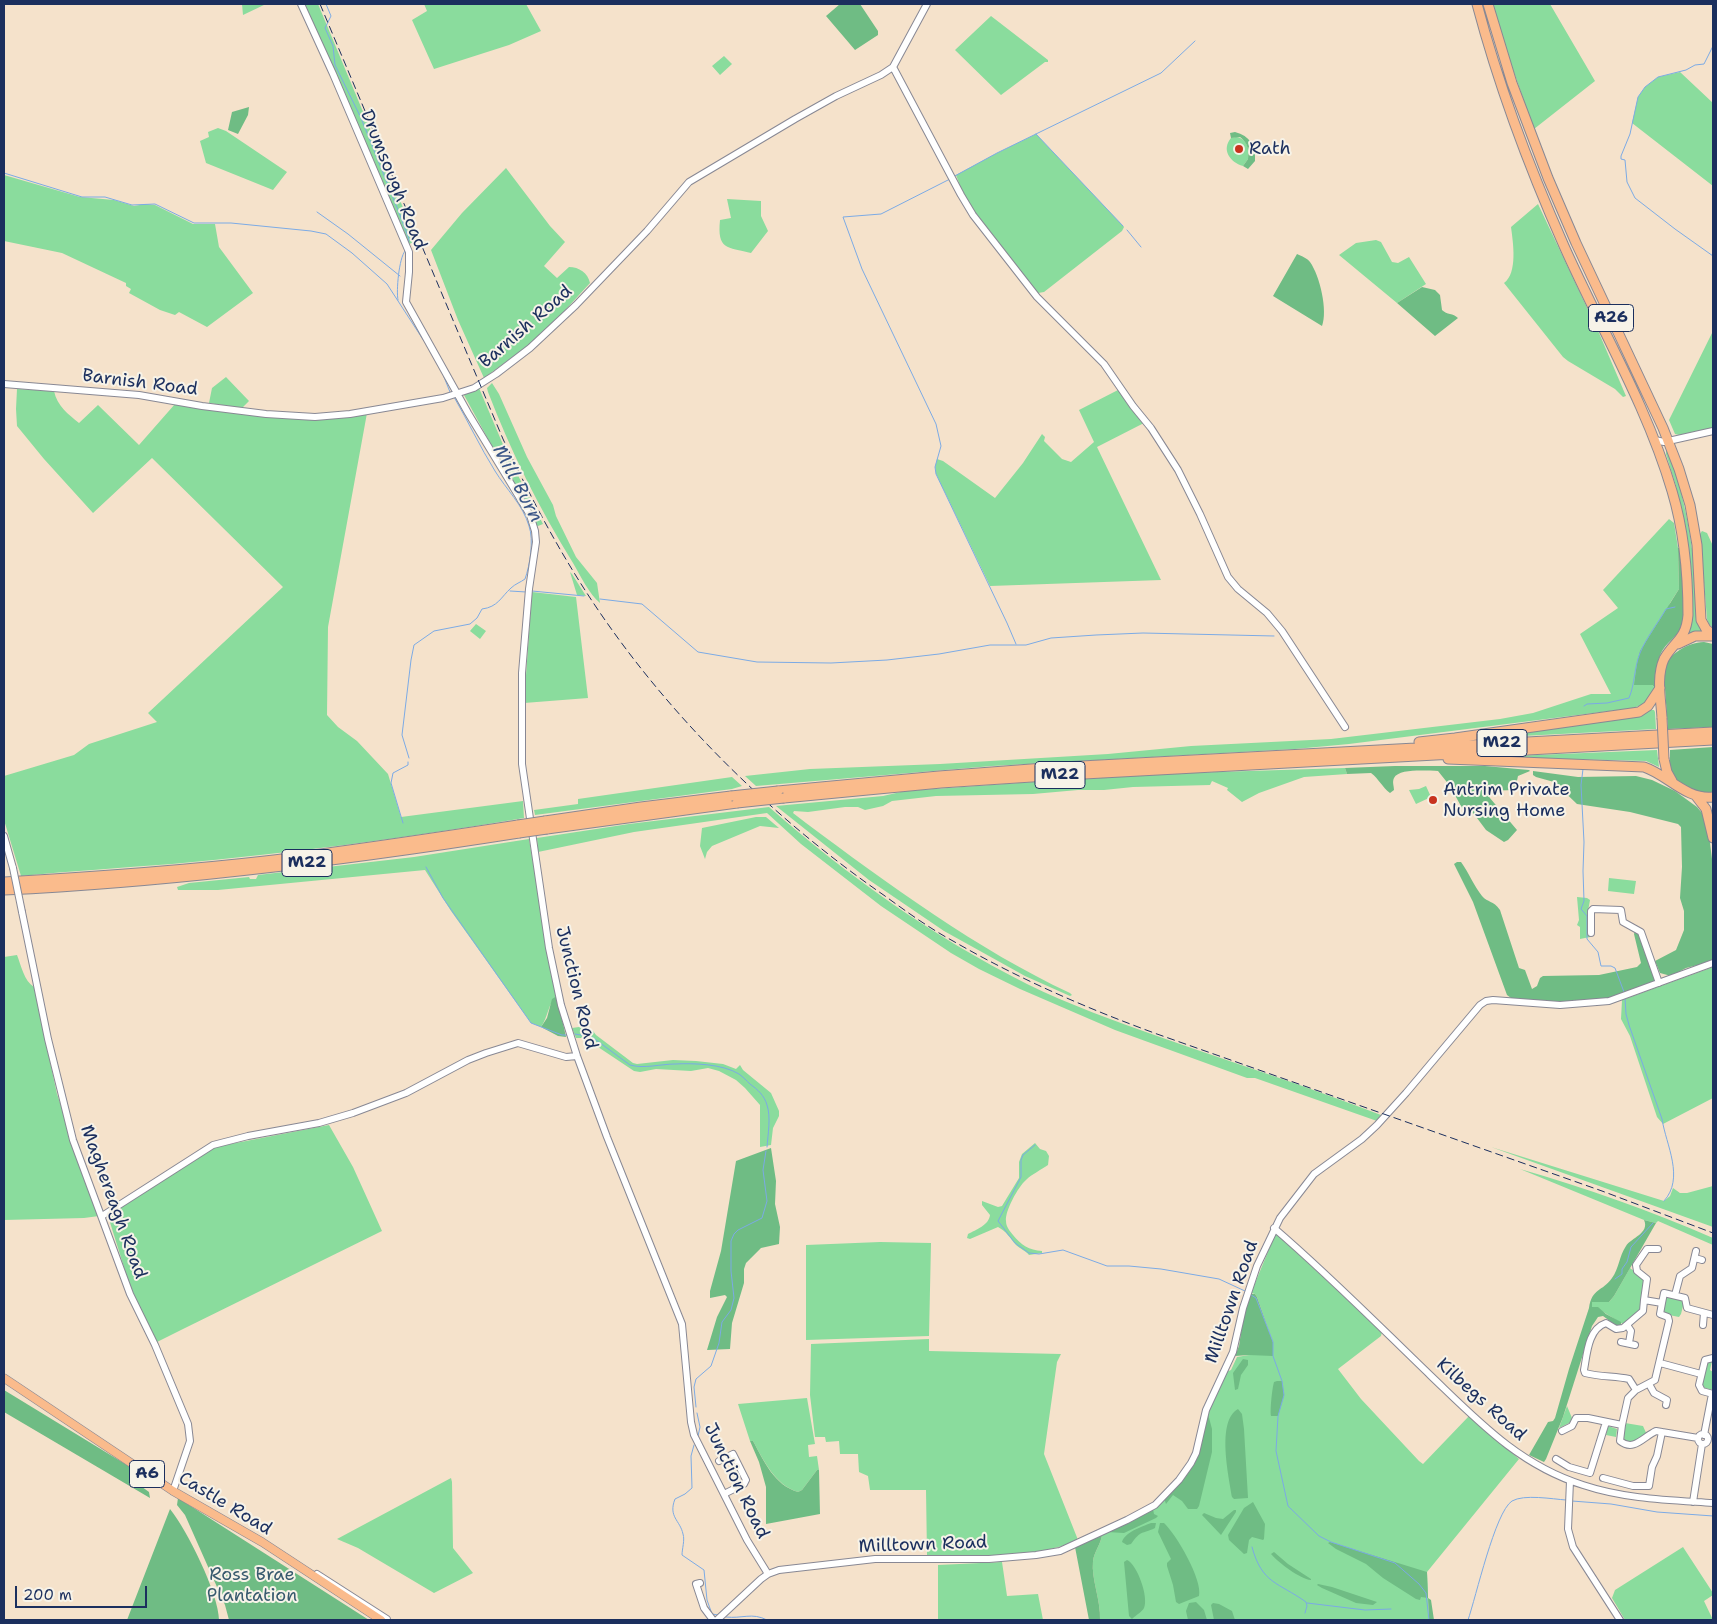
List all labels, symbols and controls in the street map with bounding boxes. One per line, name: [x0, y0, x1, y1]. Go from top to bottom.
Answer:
street label: Drumsough Road: [355, 107, 431, 253]
place label: Rath: [1249, 138, 1291, 160]
marker: Rath: [1233, 143, 1245, 155]
street label: Barnish Road: [475, 281, 577, 373]
road number: A26: [1588, 304, 1634, 332]
street label: Barnish Road: [81, 365, 199, 401]
water label: Mill Burn: [487, 441, 547, 527]
road number: M22: [1477, 730, 1527, 756]
road number: M22: [1035, 762, 1085, 788]
place label: Antrim Private Nursing Home: [1443, 779, 1570, 822]
marker: Antrim Private Nursing Home: [1427, 794, 1439, 806]
road number: M22: [282, 850, 332, 876]
street label: Junction Road: [550, 924, 602, 1052]
street label: Maghereagh Road: [75, 1122, 151, 1282]
street label: Milltown Road: [1201, 1238, 1263, 1366]
street label: Kilbegs Road: [1432, 1354, 1530, 1446]
street label: Junction Road: [699, 1420, 773, 1542]
road number: A6: [130, 1460, 164, 1488]
street label: Castle Road: [174, 1468, 276, 1540]
street label: Milltown Road: [858, 1532, 988, 1558]
park label: Ross Brae Plantation: [207, 1564, 297, 1606]
scale bar: [18, 1576, 150, 1608]
text: 200 m: [23, 1585, 72, 1605]

